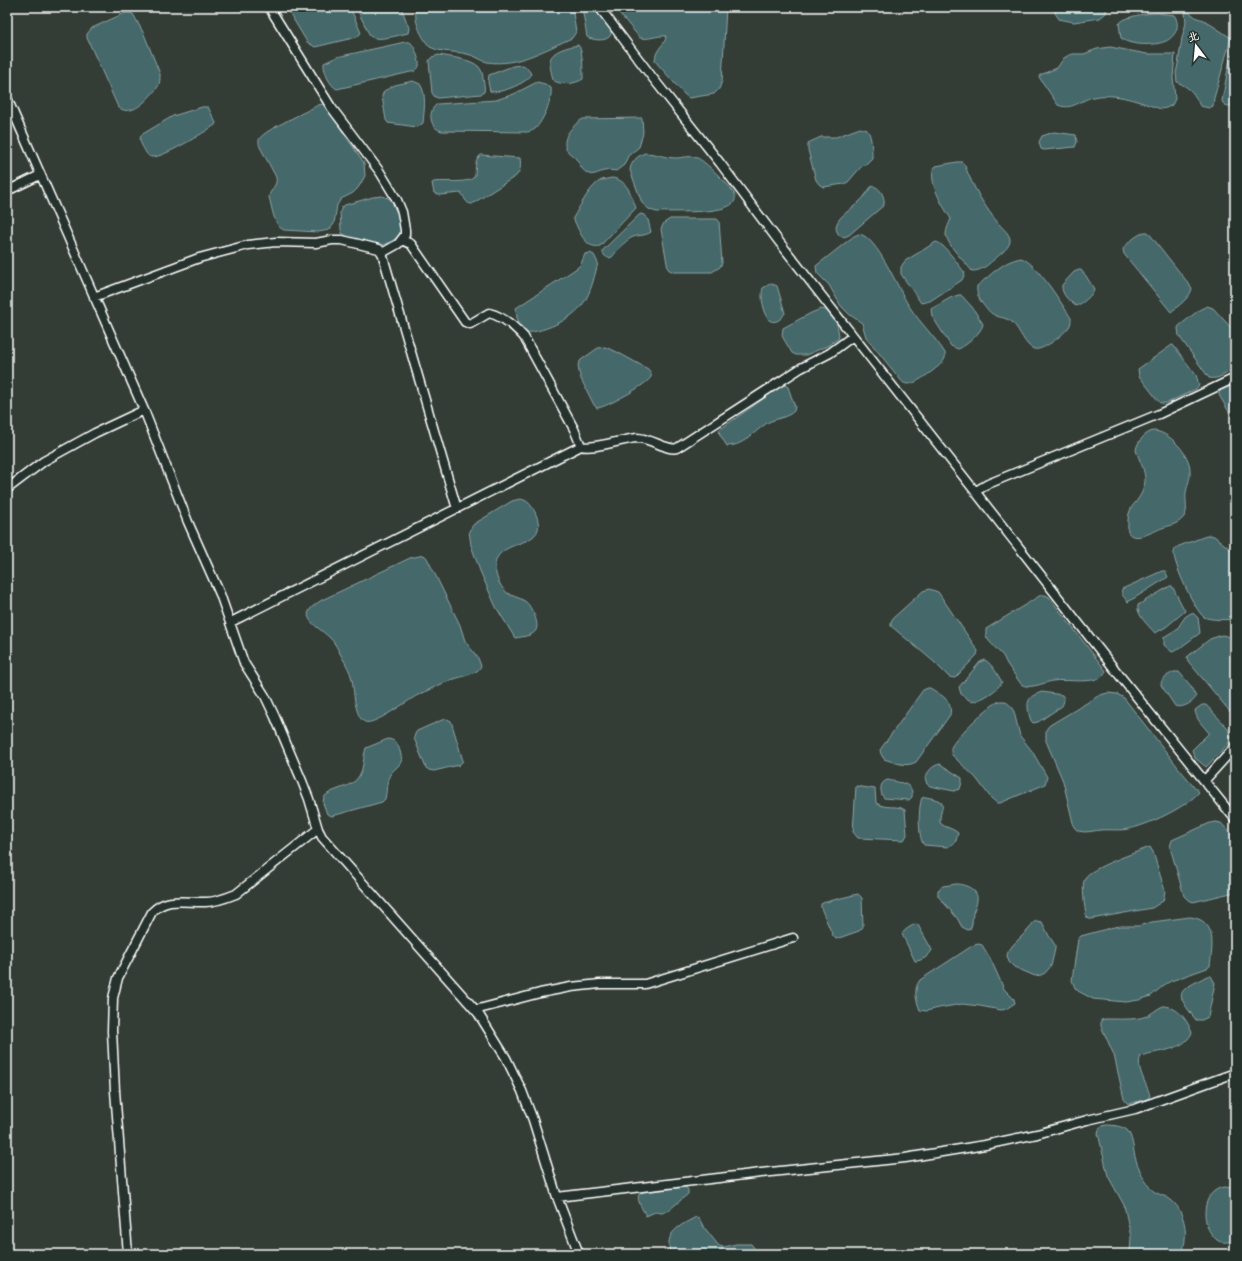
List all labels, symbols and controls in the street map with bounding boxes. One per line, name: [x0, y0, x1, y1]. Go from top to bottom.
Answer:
north arrow: [1176, 26, 1216, 66]
text: 北: [1186, 28, 1200, 45]

